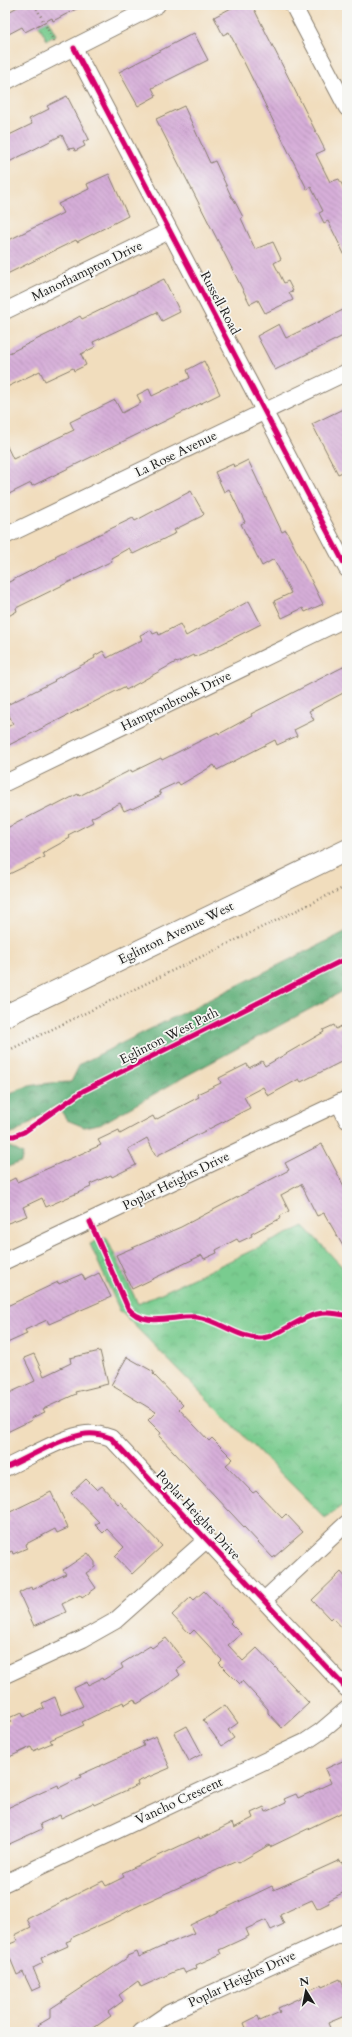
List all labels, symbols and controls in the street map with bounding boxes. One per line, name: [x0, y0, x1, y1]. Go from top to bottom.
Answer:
street label: Manorhampton Drive: [29, 236, 145, 306]
street label: Russell Road: [196, 268, 244, 338]
street label: La Rose Avenue: [132, 426, 220, 482]
street label: Hamptonbrook Drive: [118, 666, 234, 736]
street label: Eglinton Avenue West: [115, 897, 237, 969]
street label: Eglinton West Path: [117, 1003, 221, 1069]
street label: Poplar Heights Drive: [119, 1147, 233, 1215]
street label: Poplar Heights Drive: [152, 1466, 245, 1564]
street label: Vancho Crescent: [132, 1773, 226, 1829]
street label: Poplar Heights Drive: [185, 1946, 299, 2012]
north arrow: [286, 1971, 326, 2011]
text: N: [298, 1973, 311, 1990]

